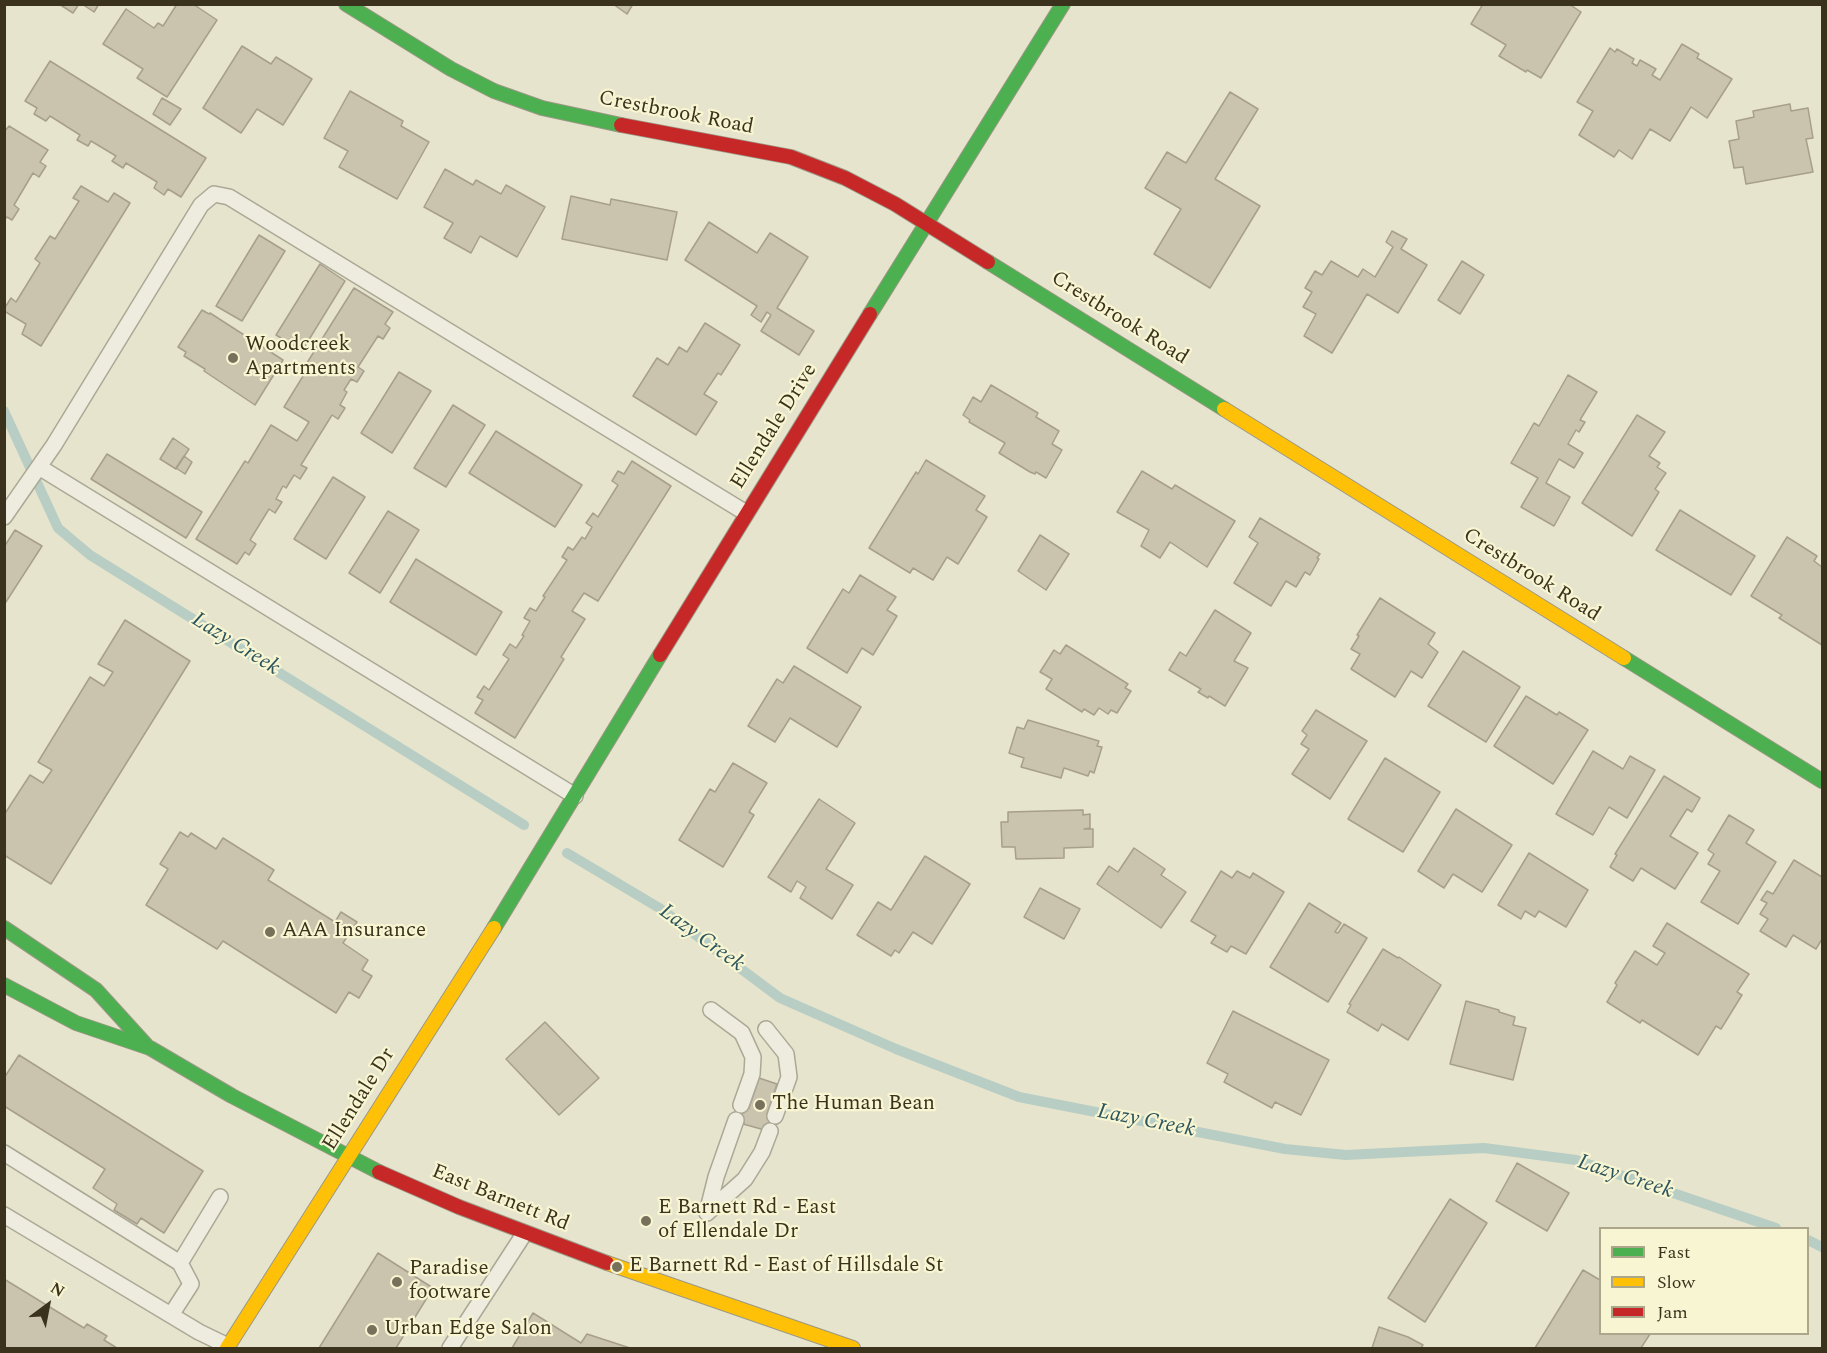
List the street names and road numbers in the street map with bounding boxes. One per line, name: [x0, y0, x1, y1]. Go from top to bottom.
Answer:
street label: Crestbrook Road: [596, 87, 756, 141]
street label: Crestbrook Road: [1046, 267, 1192, 371]
street label: Ellendale Drive: [726, 360, 824, 494]
street label: Crestbrook Road: [1458, 524, 1604, 628]
street label: Ellendale Dr: [318, 1044, 402, 1156]
street label: East Barnett Rd: [428, 1160, 572, 1238]

